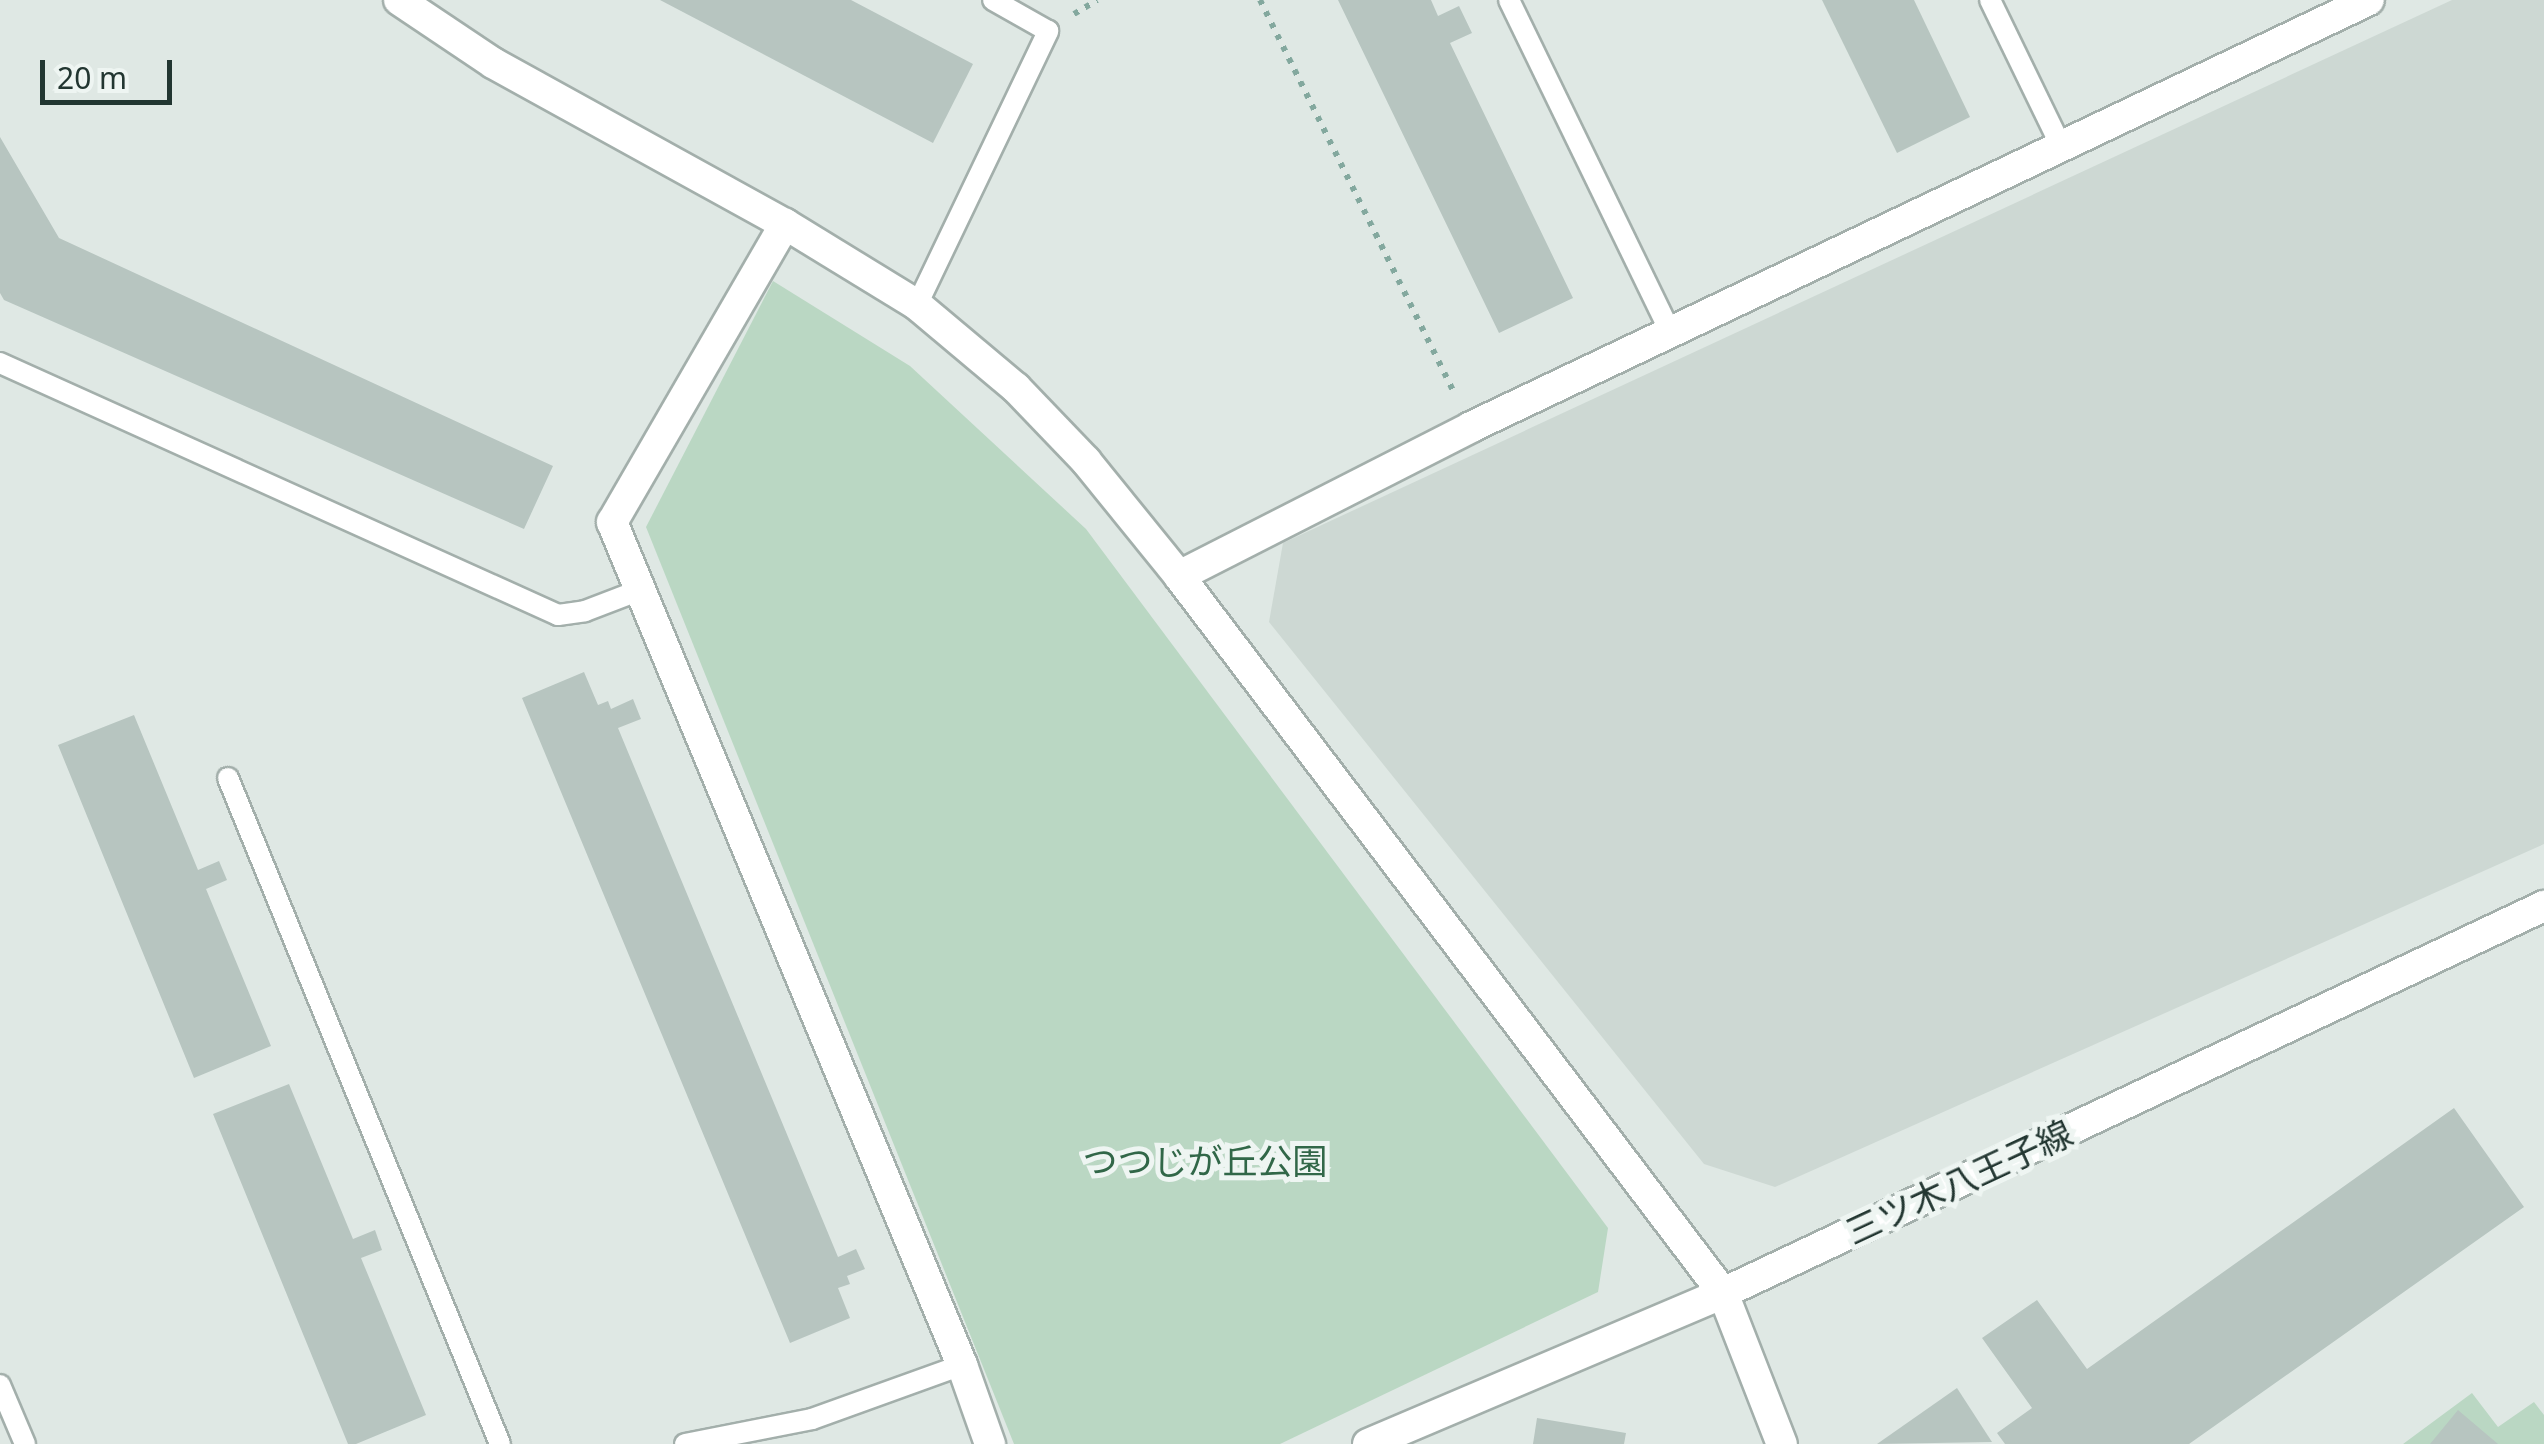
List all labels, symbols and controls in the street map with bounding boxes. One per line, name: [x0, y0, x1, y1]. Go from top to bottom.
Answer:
scale bar: [45, 40, 178, 102]
text: 20 m: [57, 57, 127, 98]
street label: 三ツ木八王子線: [1839, 1111, 2079, 1253]
park label: つつじが丘公園: [1083, 1140, 1327, 1182]

